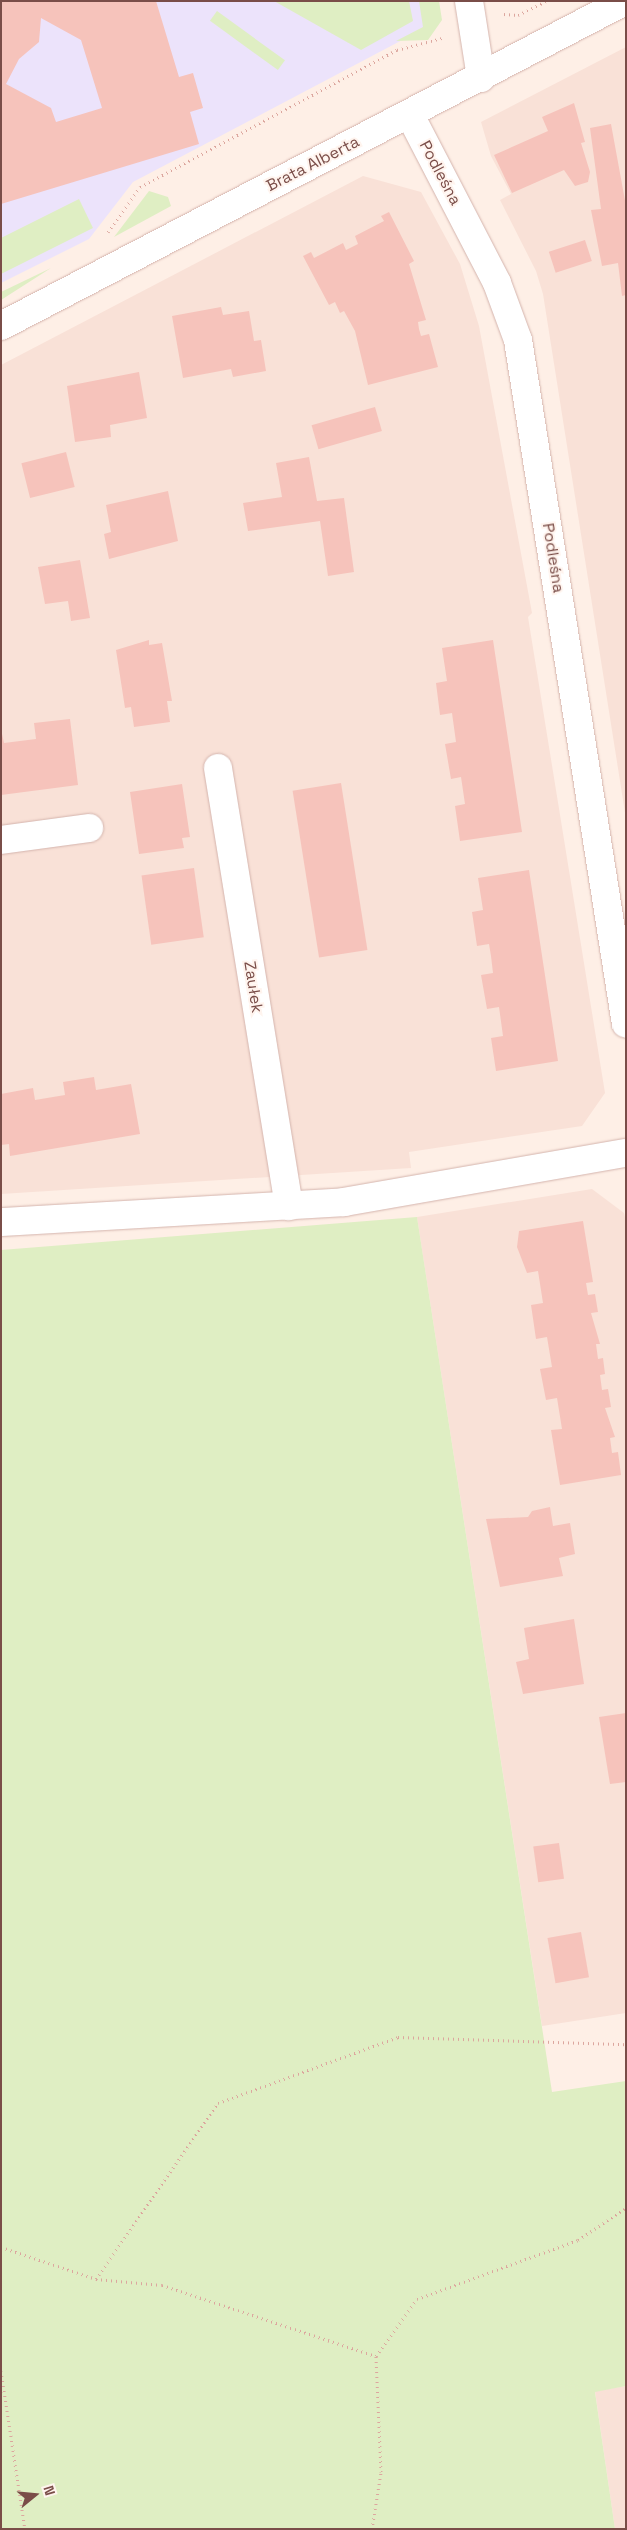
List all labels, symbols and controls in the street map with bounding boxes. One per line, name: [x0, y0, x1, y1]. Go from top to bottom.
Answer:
street label: Brata Alberta: [263, 132, 363, 196]
street label: Podleśna: [415, 137, 465, 209]
street label: Podleśna: [538, 522, 568, 594]
street label: Zaułek: [239, 960, 267, 1014]
north arrow: [10, 2470, 60, 2520]
text: N: [39, 2483, 59, 2498]

